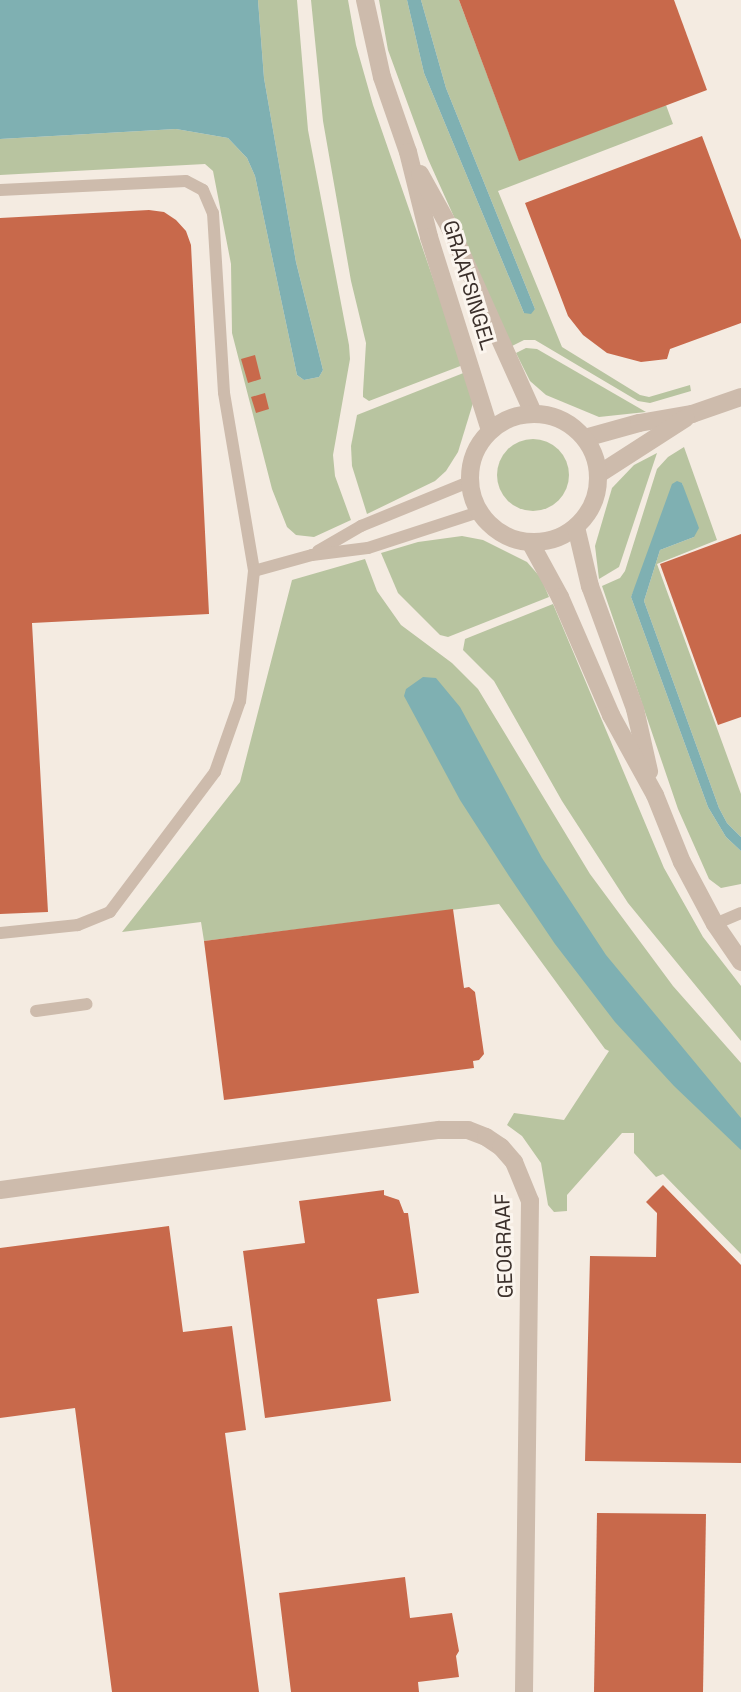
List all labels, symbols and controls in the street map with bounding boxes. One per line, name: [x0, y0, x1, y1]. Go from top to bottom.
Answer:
street label: GRAAFSINGEL: [437, 217, 501, 353]
street label: GEOGRAAF: [490, 1193, 518, 1299]

